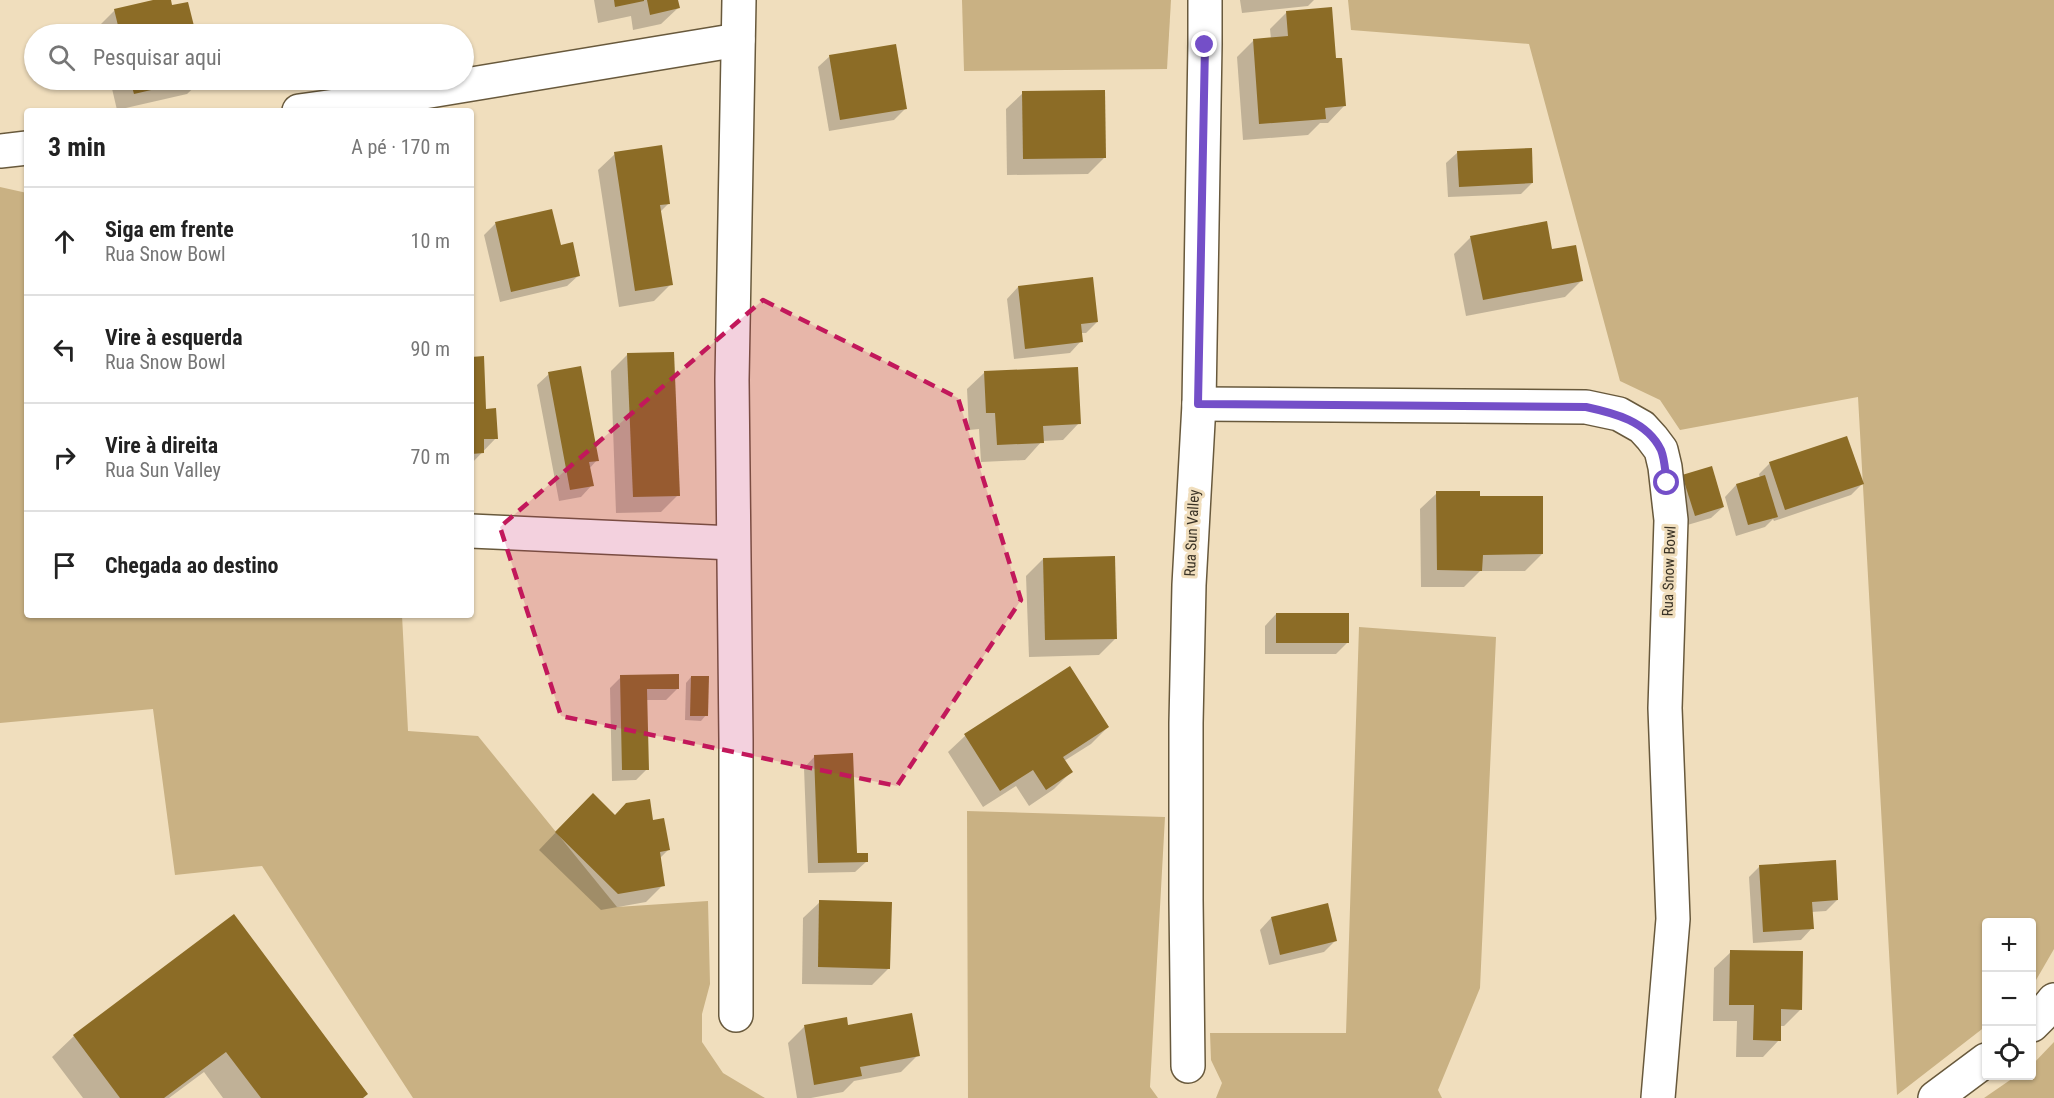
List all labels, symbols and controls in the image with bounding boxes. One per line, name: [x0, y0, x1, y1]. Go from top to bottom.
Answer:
search box: [24, 24, 474, 90]
route end: [1191, 31, 1217, 57]
icon: search: [45, 41, 78, 74]
text: Pesquisar aqui: [93, 45, 222, 70]
text: 3 min: [48, 132, 106, 162]
text: A pé · 170 m: [351, 135, 450, 159]
text: Siga em frente: [105, 217, 234, 242]
icon: ahead: [48, 225, 81, 258]
text: 10 m: [411, 229, 450, 253]
text: Rua Snow Bowl: [105, 242, 226, 266]
text: Vire à esquerda: [105, 325, 243, 350]
icon: left: [48, 333, 81, 366]
text: 90 m: [411, 337, 450, 361]
text: Rua Snow Bowl: [105, 350, 226, 374]
text: Vire à direita: [105, 433, 218, 458]
icon: right: [48, 441, 81, 474]
text: 70 m: [411, 445, 450, 469]
text: Rua Sun Valley: [105, 458, 221, 482]
route start: [1653, 469, 1679, 495]
street label: Rua Sun Valley: [1181, 489, 1203, 577]
street label: Rua Snow Bowl: [1658, 525, 1680, 617]
icon: arrive: [48, 549, 81, 582]
text: Chegada ao destino: [105, 553, 279, 578]
map controls: [1982, 918, 2036, 1080]
button: +: [1982, 918, 2036, 972]
button: −: [1982, 972, 2036, 1026]
button: locate: [1982, 1026, 2036, 1080]

